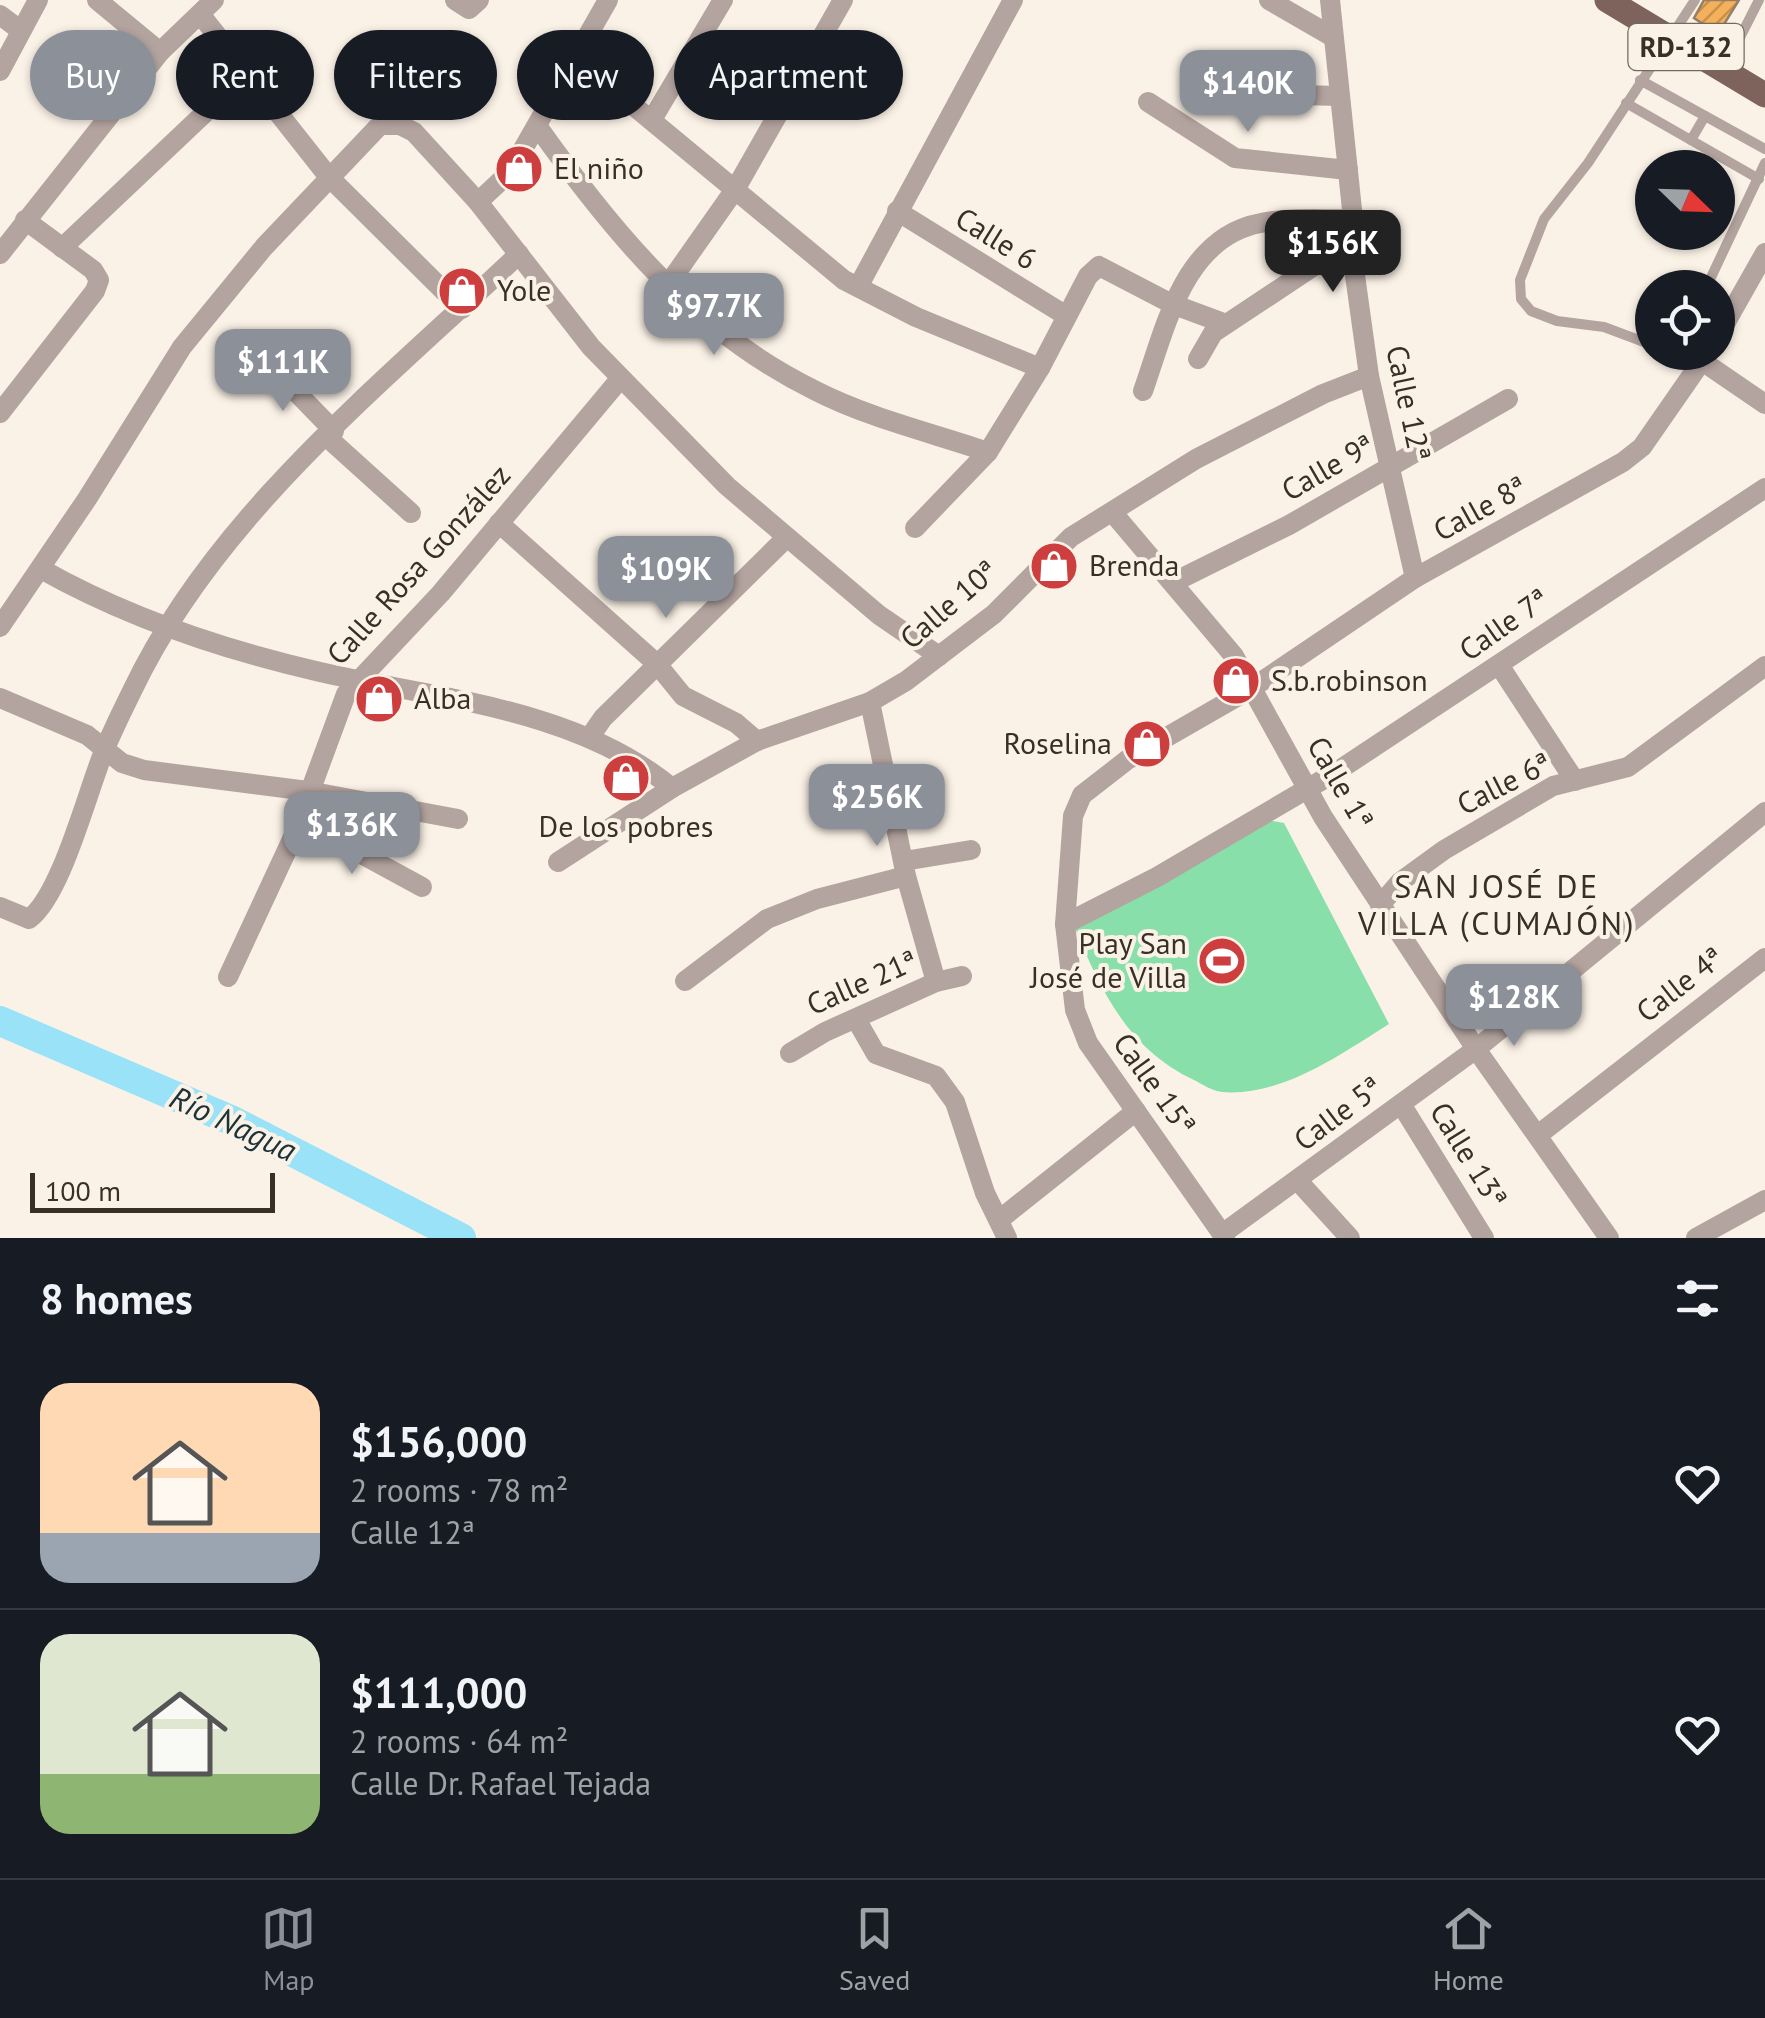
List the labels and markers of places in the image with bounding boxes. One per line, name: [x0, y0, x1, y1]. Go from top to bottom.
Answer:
pin: $140K: [1178, 50, 1318, 135]
shop icon: El niño: [493, 143, 545, 195]
place label: El niño: [554, 148, 644, 187]
pin: $156K: [1263, 210, 1403, 295]
shop icon: Yole: [436, 265, 488, 317]
place label: Yole: [497, 270, 551, 309]
pin: $97.7K: [633, 273, 795, 358]
pin: $111K: [213, 329, 353, 414]
pin: $109K: [596, 536, 736, 621]
shop icon: Brenda: [1028, 540, 1080, 592]
place label: Brenda: [1089, 545, 1179, 584]
shop icon: S.b.robinson: [1210, 655, 1262, 707]
place label: S.b.robinson: [1271, 660, 1428, 699]
shop icon: Alba: [353, 673, 405, 725]
place label: Alba: [414, 678, 471, 717]
shop icon: Roselina: [1121, 718, 1173, 770]
place label: Roselina: [1004, 723, 1112, 762]
shop icon: De los pobres: [600, 752, 652, 804]
pin: $256K: [807, 764, 947, 849]
pin: $136K: [282, 792, 422, 877]
place label: De los pobres: [539, 806, 713, 845]
place label: Play San José de Villa: [1028, 923, 1187, 996]
sports icon: Play San José de Villa: [1196, 935, 1248, 987]
pin: $128K: [1444, 964, 1584, 1049]

